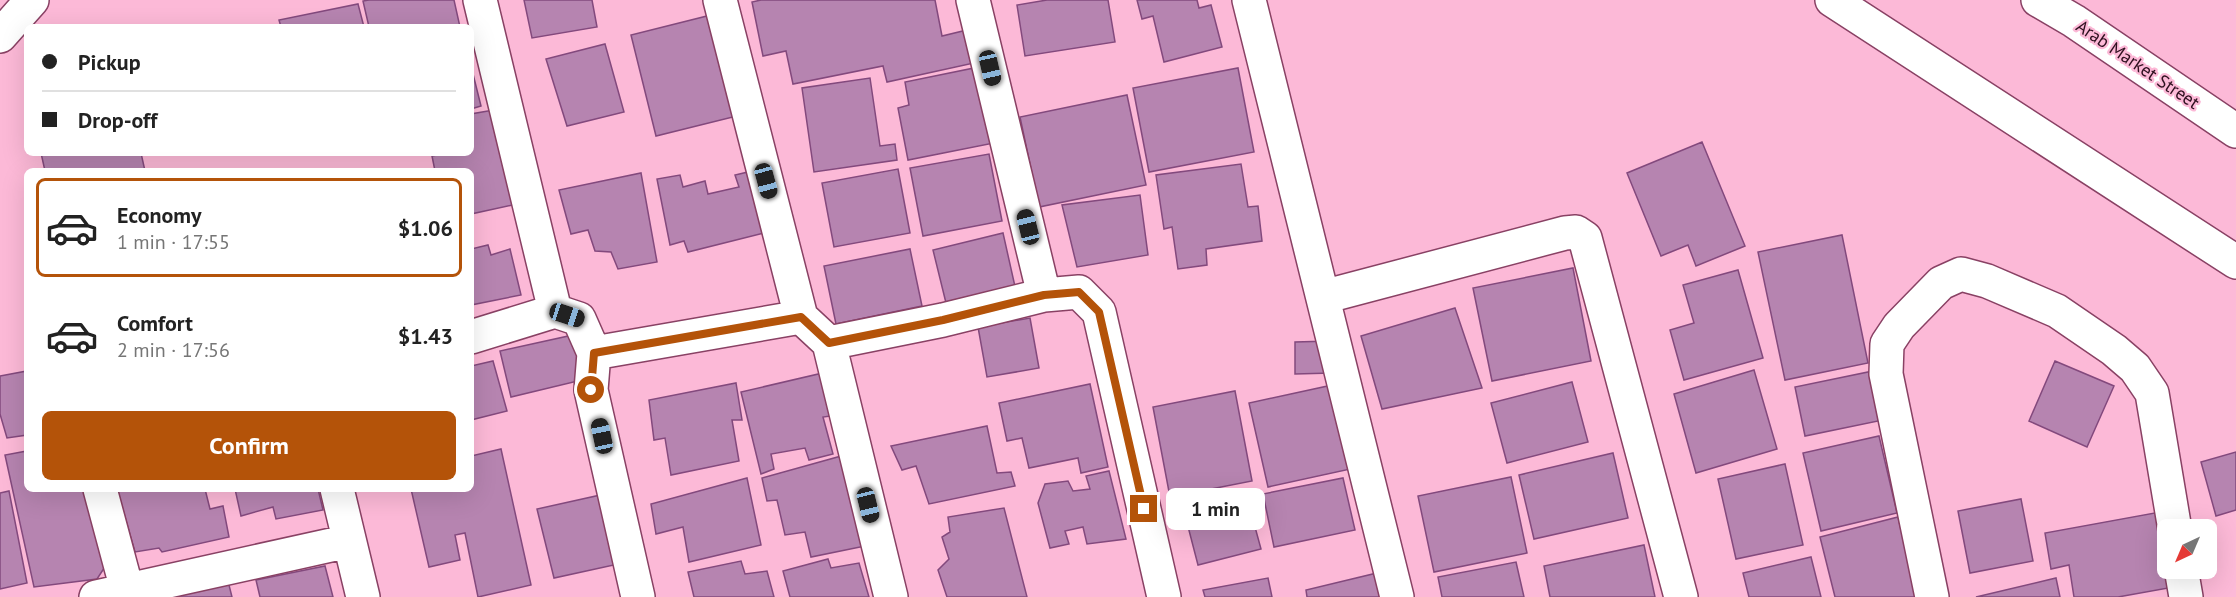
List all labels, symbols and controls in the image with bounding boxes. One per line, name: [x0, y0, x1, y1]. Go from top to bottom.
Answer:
street label: Arab Market Street: [2072, 14, 2204, 114]
text: Pickup: [78, 48, 141, 76]
car: [977, 48, 1003, 88]
text: Drop-off: [78, 106, 157, 134]
car: [753, 161, 779, 201]
icon: car: [45, 201, 99, 255]
text: Economy: [117, 201, 201, 229]
car: [1015, 207, 1041, 247]
text: $1.06: [398, 214, 453, 242]
text: 1 min · 17:55: [117, 229, 230, 255]
car: [547, 301, 587, 329]
icon: car: [45, 309, 99, 363]
text: Comfort: [117, 309, 193, 337]
text: $1.43: [398, 322, 453, 350]
text: 2 min · 17:56: [117, 337, 230, 363]
route start: [577, 376, 604, 403]
button: Confirm: [42, 411, 456, 480]
car: [589, 417, 615, 455]
car: [855, 485, 881, 525]
callout: 1 min: [1165, 488, 1264, 530]
route end: [1130, 495, 1157, 522]
text: 1 min: [1191, 496, 1240, 522]
north arrow: [2157, 519, 2217, 579]
map controls: [2157, 519, 2217, 579]

